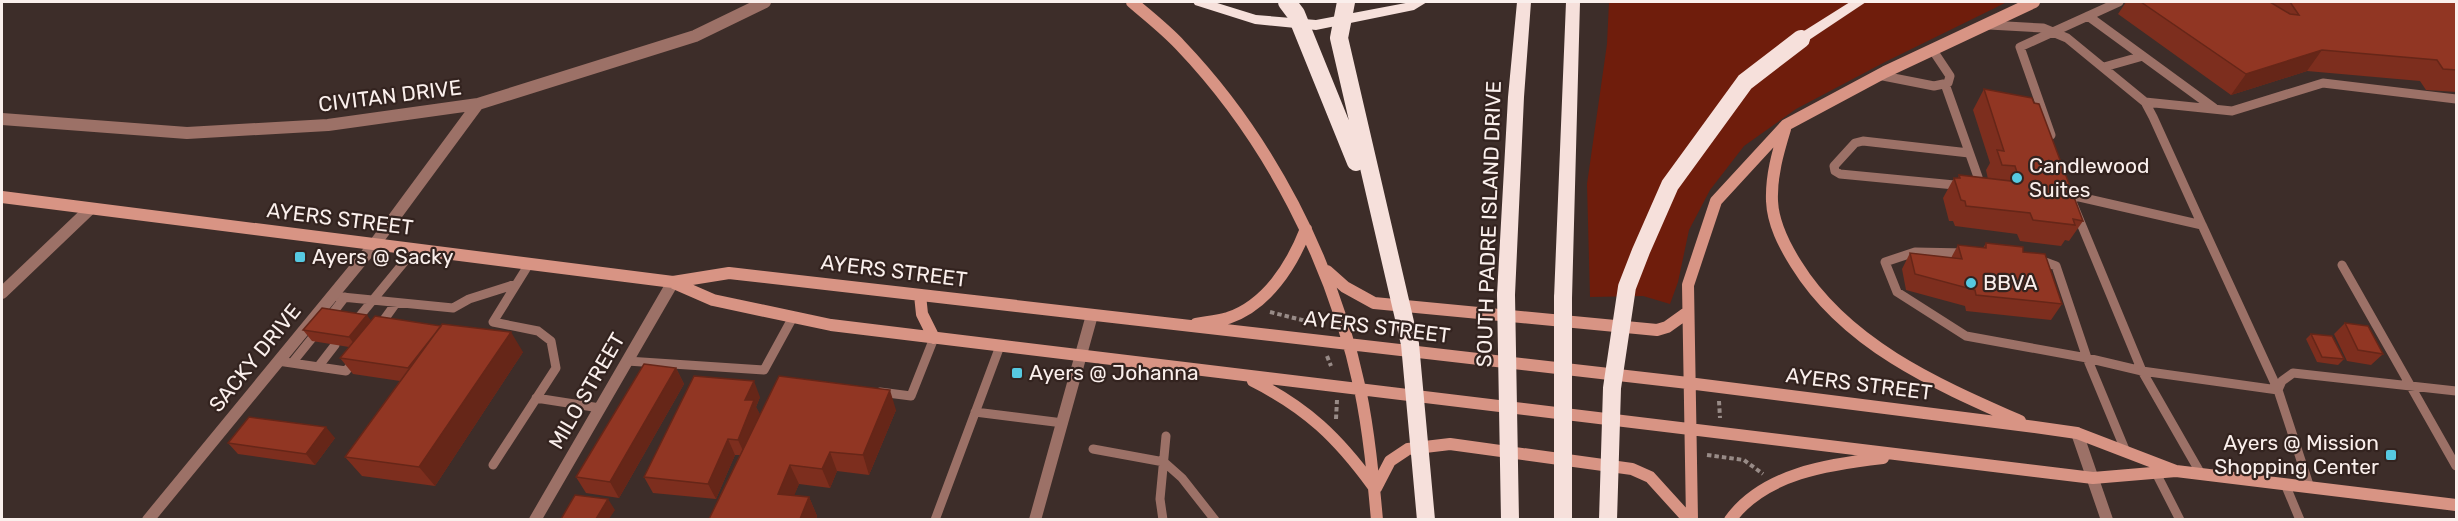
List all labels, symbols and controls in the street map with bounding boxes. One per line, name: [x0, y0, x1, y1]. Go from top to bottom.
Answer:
street label: CIVITAN DRIVE: [317, 74, 463, 117]
street label: SOUTH PADRE ISLAND DRIVE: [1471, 80, 1506, 368]
place label: Candlewood Suites: [2029, 153, 2150, 202]
marker: Candlewood Suites: [2010, 171, 2024, 185]
street label: AYERS STREET: [265, 197, 415, 240]
place label: Ayers @ Sacky: [312, 244, 454, 269]
street label: AYERS STREET: [819, 249, 969, 292]
marker: Ayers @ Sacky: [293, 250, 307, 264]
place label: BBVA: [1983, 270, 2038, 295]
marker: BBVA: [1964, 276, 1978, 290]
street label: SACKY DRIVE: [203, 299, 306, 417]
street label: AYERS STREET: [1302, 305, 1452, 348]
street label: MILO STREET: [543, 328, 630, 453]
place label: Ayers @ Johanna: [1029, 360, 1199, 385]
street label: AYERS STREET: [1784, 362, 1934, 405]
marker: Ayers @ Johanna: [1010, 366, 1024, 380]
place label: Ayers @ Mission Shopping Center: [2214, 430, 2379, 479]
marker: Ayers @ Mission Shopping Center: [2384, 448, 2398, 462]

